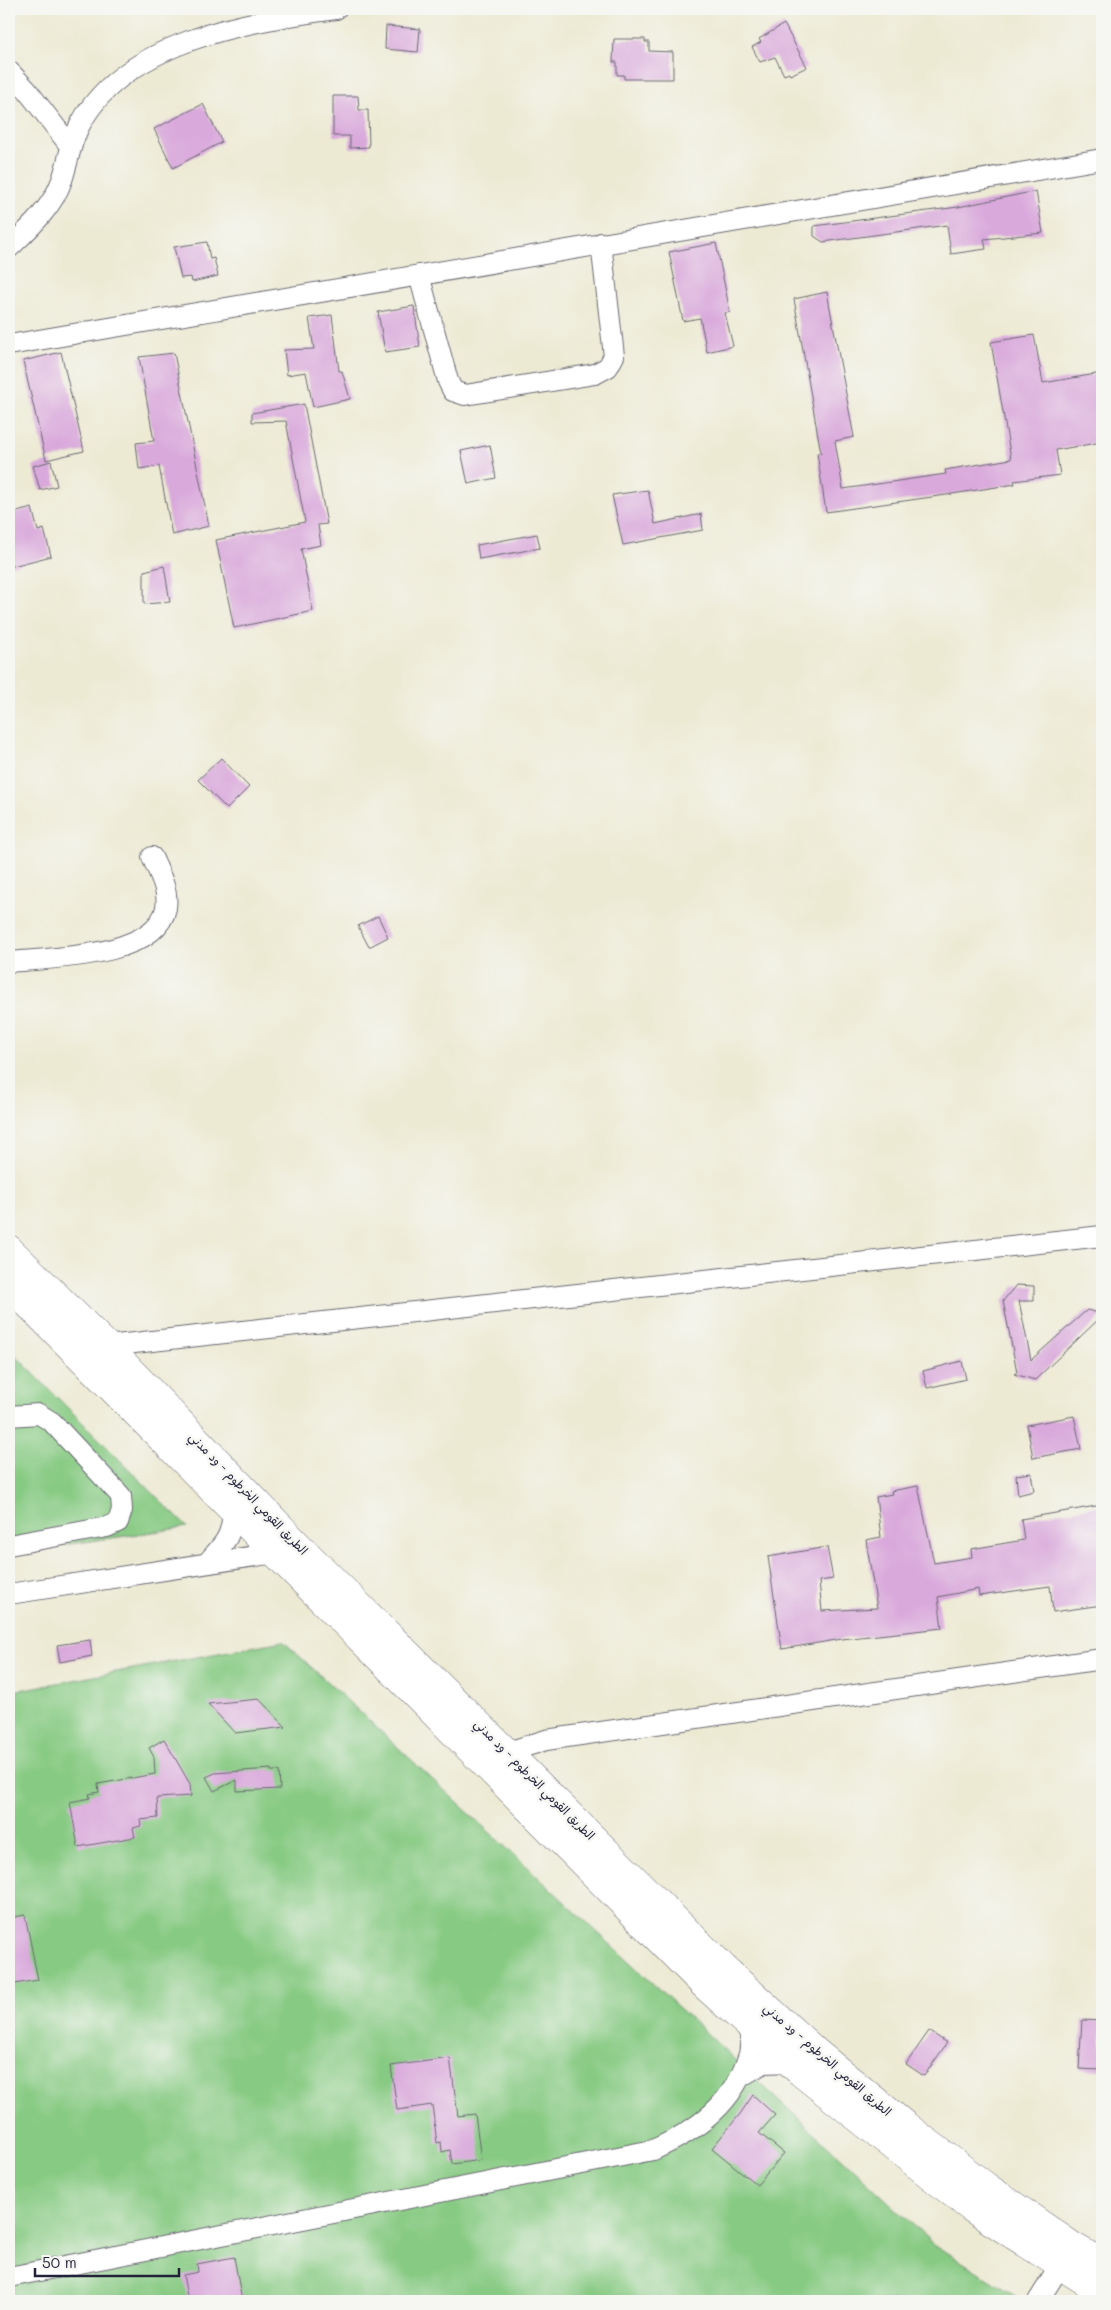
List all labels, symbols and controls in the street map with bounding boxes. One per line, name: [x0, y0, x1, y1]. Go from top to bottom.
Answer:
street label: الطريق القومي الخرطوم - ود مدني: [183, 1428, 312, 1560]
street label: الطريق القومي الخرطوم - ود مدني: [468, 1715, 599, 1846]
street label: الطريق القومي الخرطوم - ود مدني: [758, 1999, 895, 2122]
scale bar: [35, 2245, 179, 2277]
text: 50 m: [42, 2252, 77, 2272]

